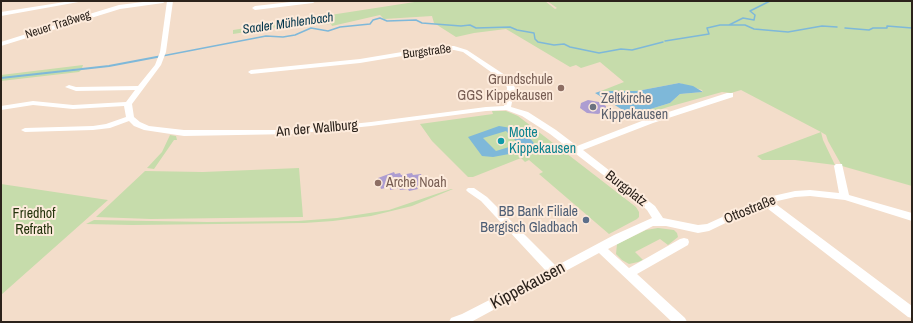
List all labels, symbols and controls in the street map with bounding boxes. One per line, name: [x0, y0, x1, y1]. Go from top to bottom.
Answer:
street label: Neuer Traßweg: [23, 8, 93, 42]
water label: Saaler Mühlenbach: [241, 10, 335, 38]
street label: Burgstraße: [402, 42, 452, 62]
place label: Grundschule GGS Kippekausen: [457, 72, 553, 104]
marker: Grundschule GGS Kippekausen: [556, 83, 566, 93]
place label: Zeltkirche Kippekausen: [601, 91, 668, 124]
marker: Zeltkirche Kippekausen: [588, 102, 598, 112]
street label: An der Wallburg: [275, 117, 359, 141]
place label: Motte Kippekausen: [509, 125, 576, 158]
marker: Motte Kippekausen: [496, 136, 506, 146]
street label: Burgplatz: [602, 167, 650, 211]
place label: Arche Noah: [386, 175, 447, 191]
marker: Arche Noah: [373, 178, 383, 188]
street label: Ottostraße: [722, 192, 778, 228]
place label: BB Bank Filiale Bergisch Gladbach: [480, 204, 578, 236]
park label: Friedhof Refrath: [13, 206, 55, 238]
marker: BB Bank Filiale Bergisch Gladbach: [581, 215, 591, 225]
street label: Kippekausen: [487, 258, 569, 314]

